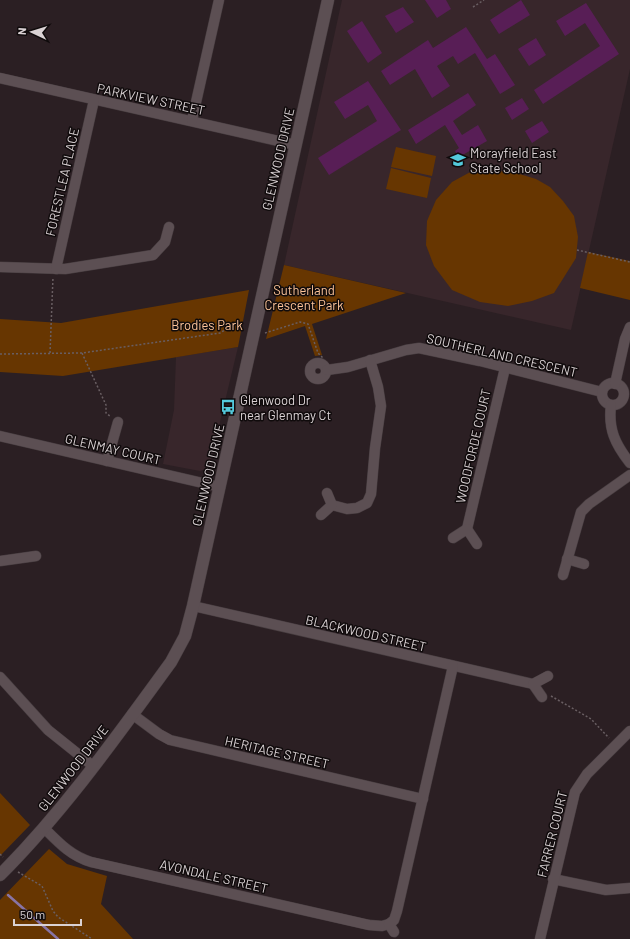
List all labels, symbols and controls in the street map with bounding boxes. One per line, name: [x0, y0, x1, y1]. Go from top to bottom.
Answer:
north arrow: [12, 12, 52, 52]
text: N: [15, 27, 28, 35]
street label: PARKVIEW STREET: [96, 80, 206, 118]
street label: GLENWOOD DRIVE: [258, 106, 298, 212]
street label: FORESTLEA PLACE: [42, 126, 82, 238]
place label: Morayfield East State School: [470, 145, 557, 176]
school or university icon: Morayfield East State School: [449, 151, 467, 169]
park label: Sutherland Crescent Park: [264, 282, 344, 313]
park label: Brodies Park: [171, 317, 243, 333]
street label: SOUTHERLAND CRESCENT: [425, 330, 579, 380]
street label: WOODFORDE COURT: [452, 387, 494, 505]
place label: Glenwood Dr near Glenmay Ct: [240, 392, 331, 423]
bus stop icon: Glenwood Dr near Glenmay Ct: [219, 398, 237, 416]
street label: GLENWOOD DRIVE: [188, 422, 228, 528]
street label: GLENMAY COURT: [63, 430, 163, 468]
street label: BLACKWOOD STREET: [304, 611, 428, 655]
street label: GLENWOOD DRIVE: [34, 722, 112, 814]
street label: HERITAGE STREET: [223, 732, 331, 772]
street label: FARRER COURT: [534, 789, 570, 879]
street label: AVONDALE STREET: [158, 856, 270, 896]
scale bar: [14, 901, 81, 927]
text: 50 m: [20, 907, 45, 921]

